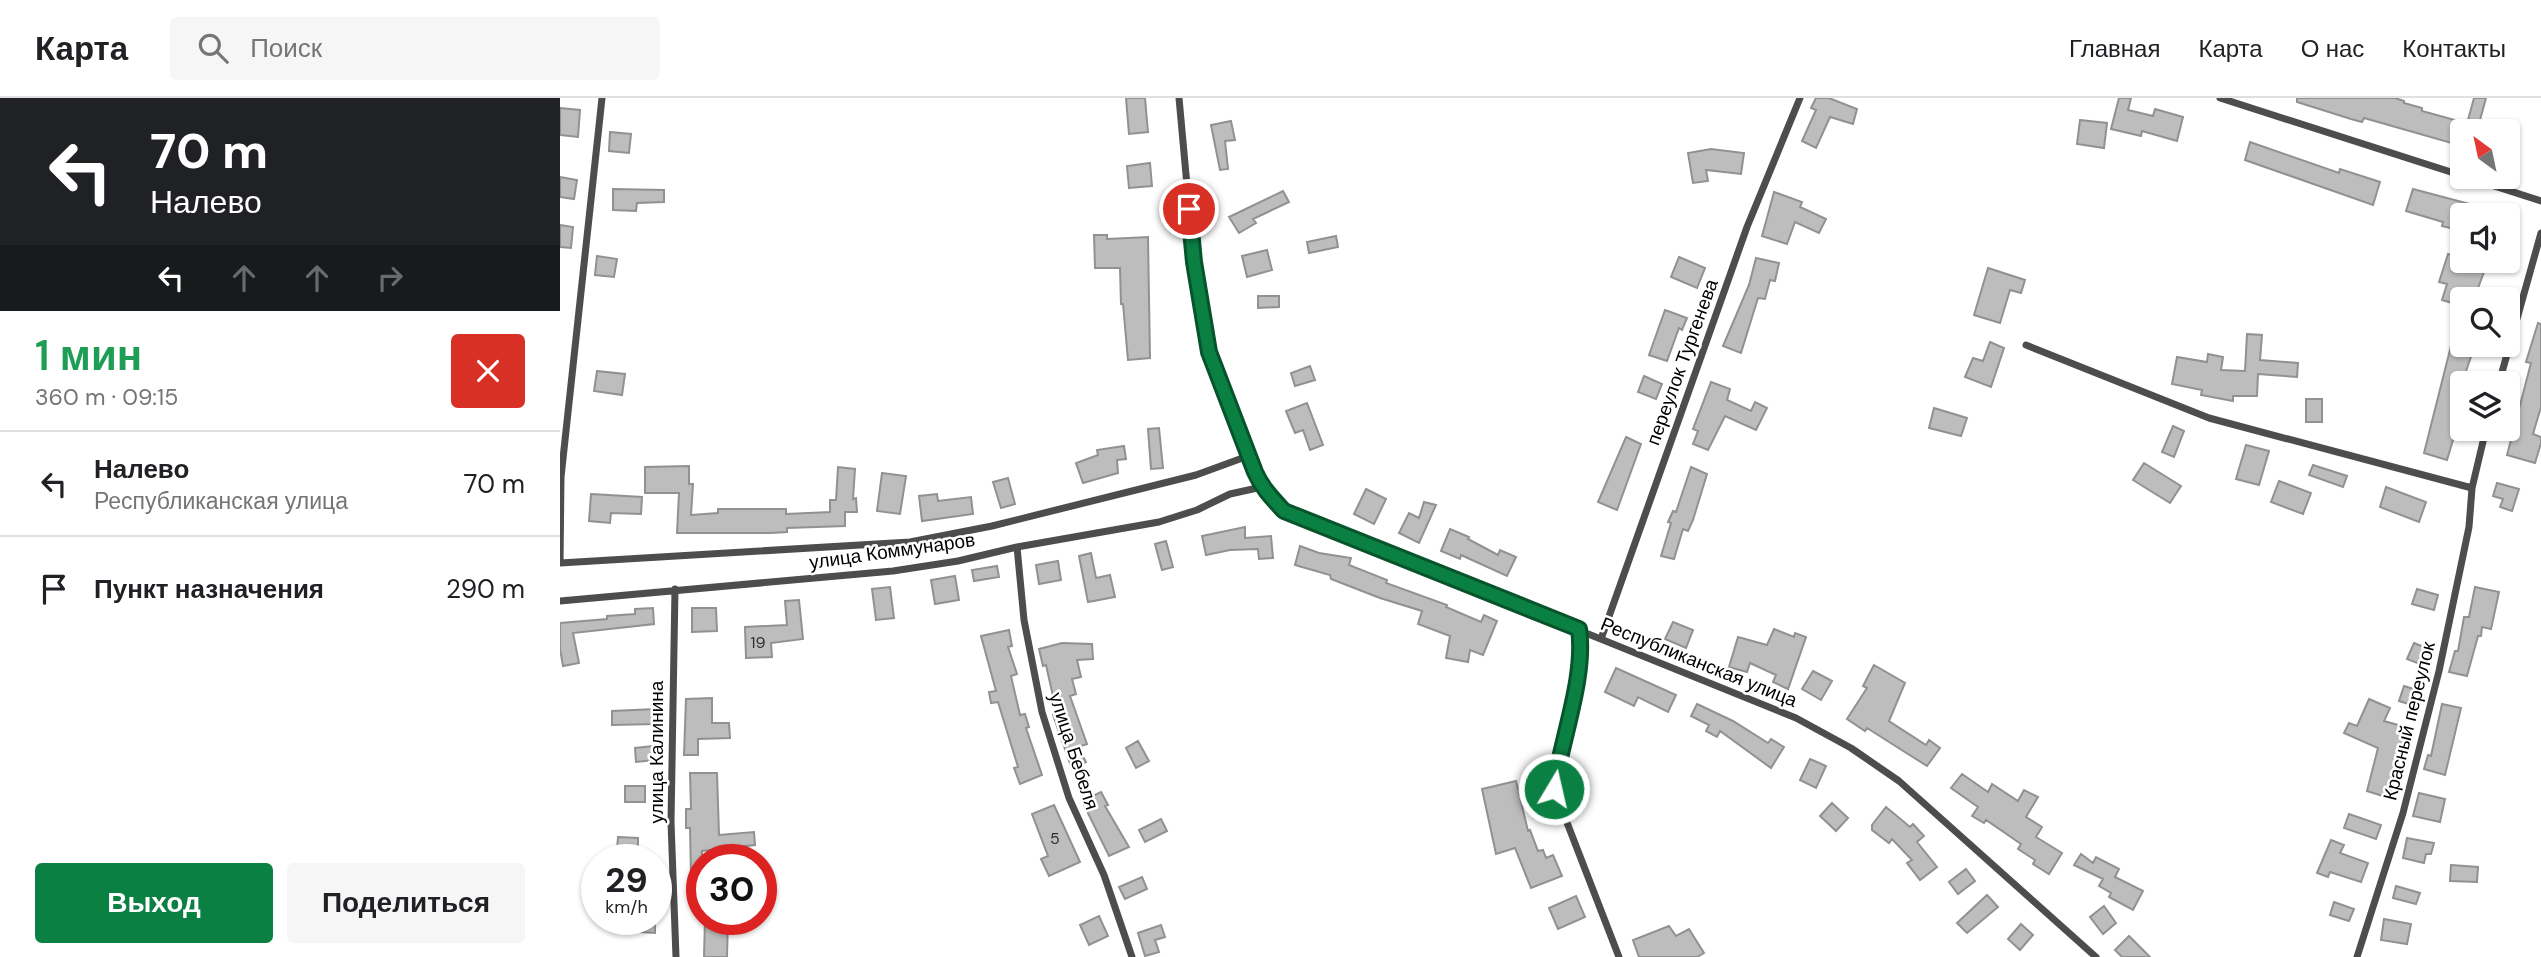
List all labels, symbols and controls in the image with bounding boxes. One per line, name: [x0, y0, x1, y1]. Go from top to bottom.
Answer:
search box: [170, 17, 660, 80]
text: Карта: [35, 27, 128, 70]
icon: search: [194, 29, 232, 67]
text: Поиск: [250, 31, 322, 65]
text: Главная: [2069, 33, 2160, 64]
text: Карта: [2198, 33, 2263, 64]
text: О нас: [2301, 33, 2364, 64]
text: Контакты: [2402, 33, 2506, 64]
text: 70 m: [150, 119, 268, 183]
north arrow: [2450, 119, 2520, 189]
map controls: [2450, 119, 2520, 441]
icon: left: [35, 126, 126, 217]
pin: [1159, 179, 1219, 239]
text: Налево: [150, 181, 262, 223]
icon: arrive: [1170, 190, 1208, 228]
button: sound: [2450, 203, 2520, 273]
icon: left: [152, 259, 190, 297]
icon: ahead: [225, 259, 263, 297]
icon: ahead: [298, 259, 336, 297]
icon: right: [371, 259, 409, 297]
street label: переулок Тургенева: [1640, 275, 1724, 449]
button: search: [2450, 287, 2520, 357]
text: 1 мин: [35, 328, 142, 383]
button: close: [451, 334, 525, 408]
button: layers: [2450, 371, 2520, 441]
text: 360 m · 09:15: [35, 382, 178, 412]
text: Налево: [94, 452, 189, 486]
icon: left: [35, 465, 73, 503]
text: 70 m: [464, 467, 525, 501]
text: Республиканская улица: [94, 486, 348, 516]
street label: улица Коммунаров: [808, 527, 976, 575]
icon: arrive: [35, 570, 73, 608]
text: Пункт назначения: [94, 572, 324, 606]
text: 290 m: [446, 572, 525, 606]
street label: Республиканская улица: [1597, 611, 1801, 713]
house number: 19: [750, 632, 766, 653]
street label: Красный переулок: [2377, 638, 2441, 803]
street label: улица Калинина: [644, 680, 669, 823]
street label: улица Бебеля: [1043, 689, 1105, 813]
position arrow: [1517, 752, 1591, 826]
house number: 5: [1050, 828, 1060, 849]
speed limit sign: 30: [686, 844, 777, 935]
text: 29: [605, 857, 648, 903]
button: Выход: [35, 863, 273, 943]
button: Поделиться: [287, 863, 525, 943]
text: km/h: [605, 895, 648, 919]

